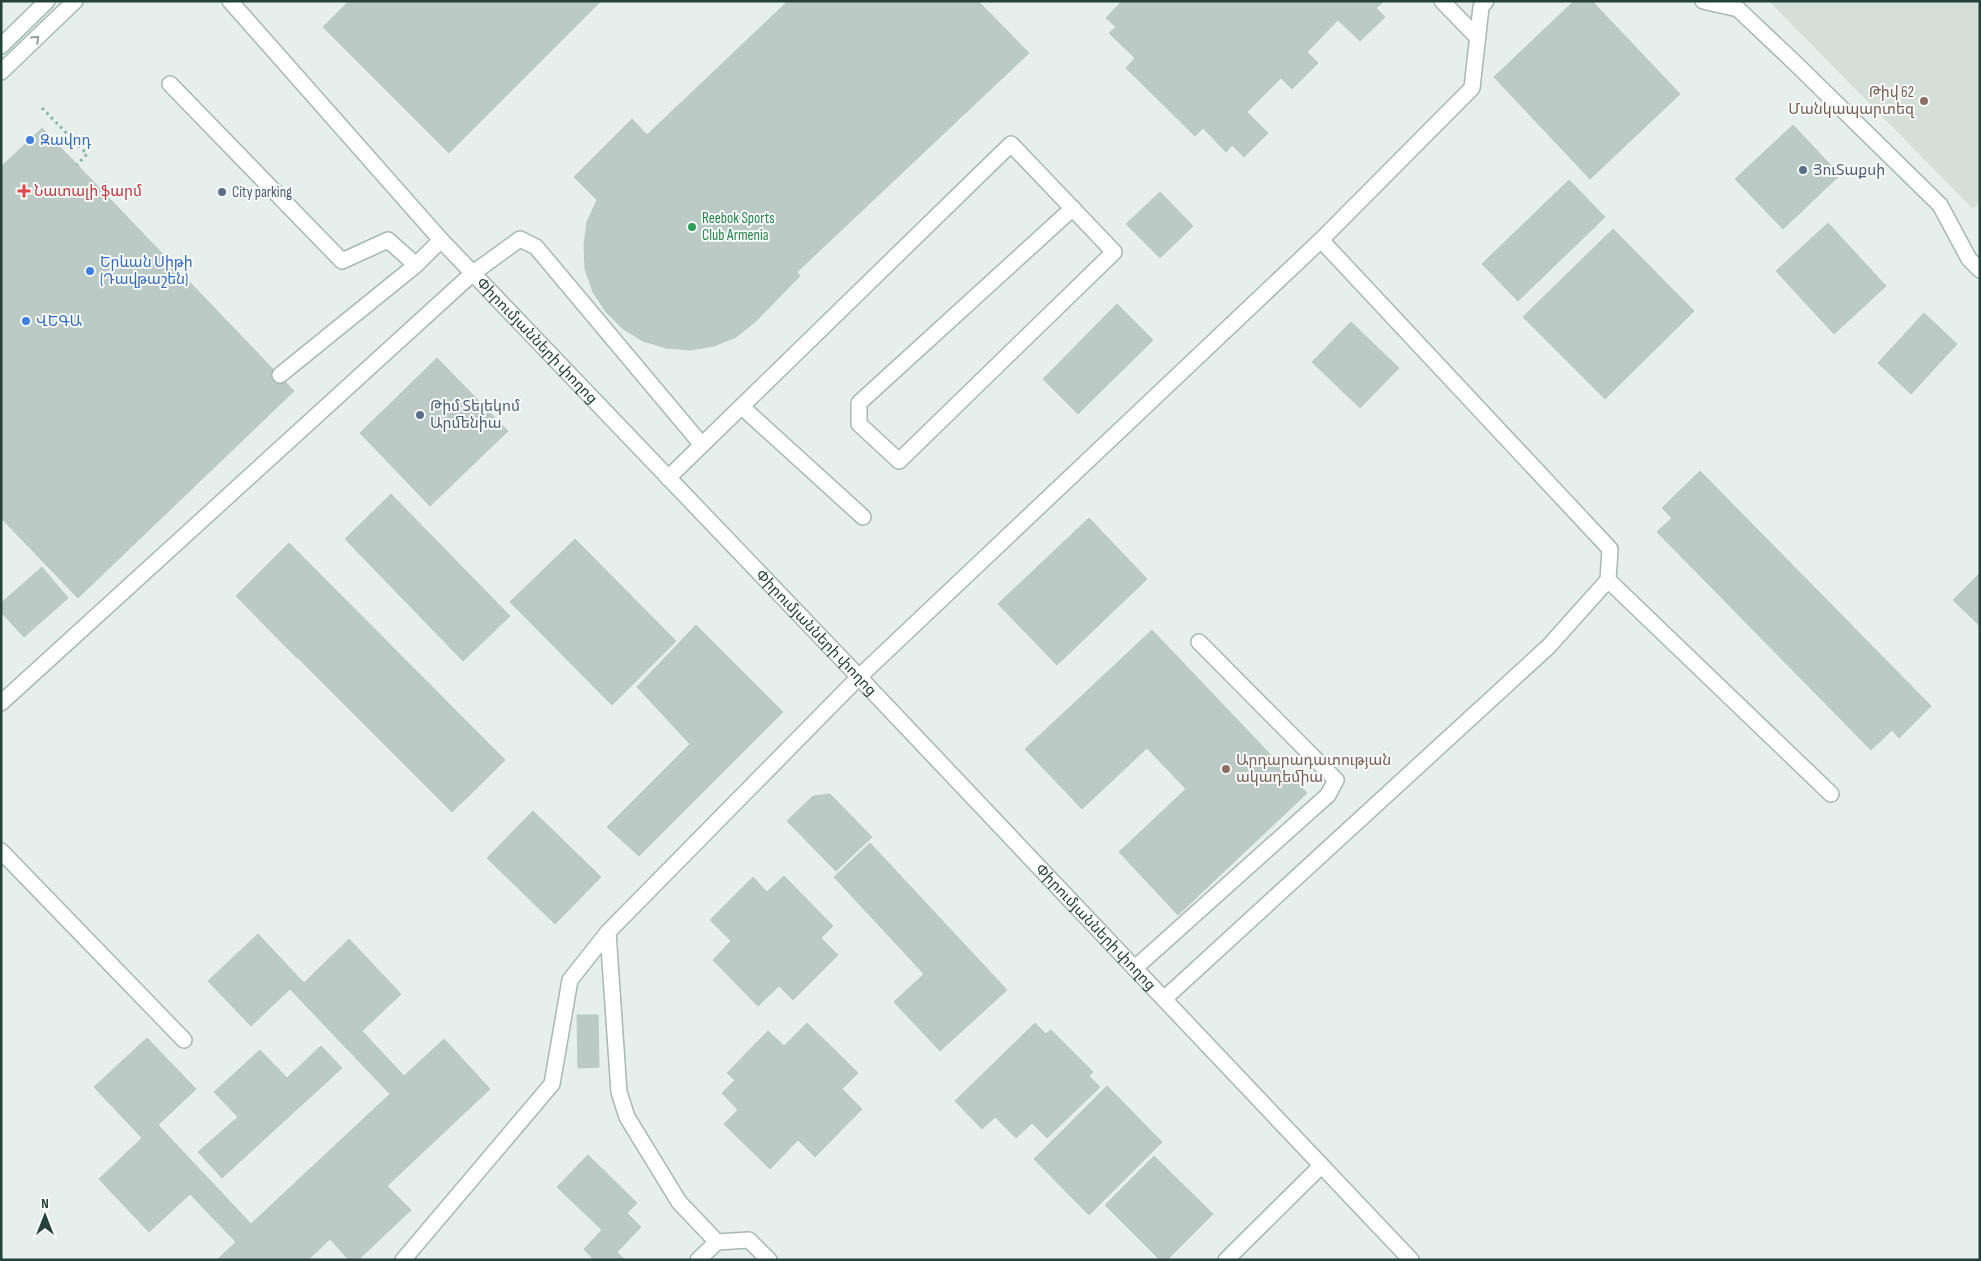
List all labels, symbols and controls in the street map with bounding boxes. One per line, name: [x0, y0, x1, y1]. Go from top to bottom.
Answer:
one-way arrow: [31, 36, 40, 45]
place label: Թիվ 62 Մանկապարտեզ: [1788, 83, 1915, 119]
marker: Թիվ 62 Մանկապարտեզ: [1918, 95, 1930, 107]
place label: Զավոդ: [40, 131, 91, 150]
marker: Զավոդ: [24, 134, 36, 146]
place label: ՅուՏաքսի: [1813, 161, 1885, 180]
marker: ՅուՏաքսի: [1797, 164, 1809, 176]
place label: Նատալի ֆարմ: [34, 182, 142, 201]
place label: City parking: [232, 183, 292, 202]
marker: Նատալի ֆարմ: [18, 185, 30, 197]
marker: City parking: [216, 186, 228, 198]
place label: Reebok Sports Club Armenia: [702, 209, 775, 245]
marker: Reebok Sports Club Armenia: [686, 221, 698, 233]
place label: Երևան Սիթի (Դավթաշեն): [100, 253, 193, 289]
marker: Երևան Սիթի (Դավթաշեն): [84, 265, 96, 277]
street label: Փիրումյանների փողոց: [473, 274, 602, 408]
place label: ՎԵԳԱ: [36, 312, 83, 331]
marker: ՎԵԳԱ: [20, 315, 32, 327]
place label: Թիմ Տելեկոմ Արմենիա: [430, 397, 520, 433]
marker: Թիմ Տելեկոմ Արմենիա: [414, 409, 426, 421]
street label: Փիրումյանների փողոց: [752, 566, 881, 700]
place label: Արդարադատության ակադեմիա: [1236, 751, 1391, 787]
marker: Արդարադատության ակադեմիա: [1220, 763, 1232, 775]
street label: Փիրումյանների փողոց: [1031, 860, 1160, 994]
north arrow: [20, 1191, 70, 1241]
text: N: [41, 1195, 49, 1212]

